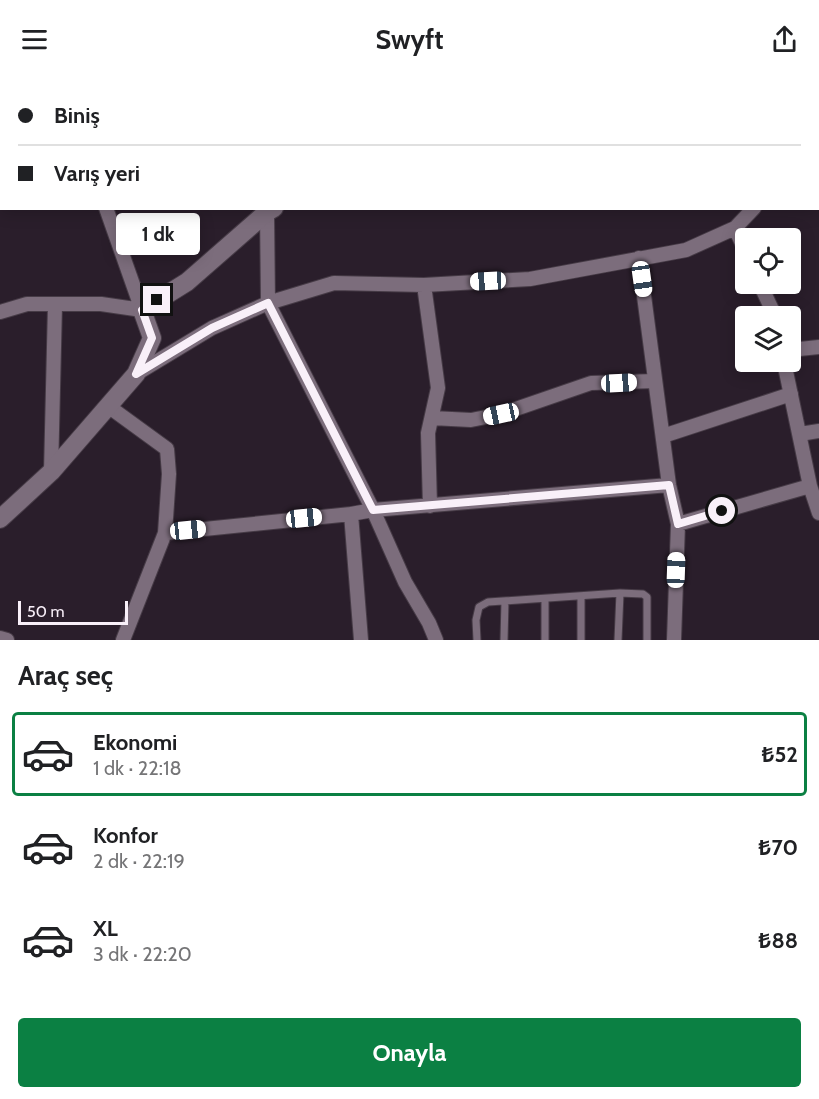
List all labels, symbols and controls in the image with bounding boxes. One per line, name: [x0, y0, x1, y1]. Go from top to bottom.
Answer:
icon: menu: [18, 23, 51, 56]
text: Swyft: [376, 23, 444, 56]
icon: share: [768, 23, 801, 56]
text: Biniş: [54, 102, 100, 129]
text: Varış yeri: [54, 160, 140, 187]
callout: 1 dk: [115, 213, 199, 255]
text: 1 dk: [142, 222, 175, 246]
map controls: [735, 228, 801, 372]
button: locate: [735, 228, 801, 294]
car: [631, 260, 653, 298]
car: [470, 271, 506, 291]
route end: [143, 286, 170, 313]
button: layers: [735, 306, 801, 372]
car: [601, 373, 637, 393]
car: [482, 401, 520, 427]
route start: [708, 497, 735, 524]
car: [285, 507, 323, 529]
car: [169, 519, 207, 541]
car: [666, 552, 686, 588]
scale bar: [18, 598, 128, 626]
text: 50 m: [27, 602, 64, 621]
text: Araç seç: [18, 659, 113, 692]
icon: car: [21, 727, 75, 781]
text: Ekonomi: [93, 729, 177, 756]
text: ₺52: [761, 741, 798, 768]
text: 1 dk · 22:18: [93, 756, 182, 780]
icon: car: [21, 820, 75, 874]
text: Konfor: [93, 822, 158, 849]
text: ₺70: [758, 834, 798, 861]
text: 2 dk · 22:19: [93, 849, 185, 873]
icon: car: [21, 913, 75, 967]
text: XL: [93, 915, 118, 942]
text: ₺88: [758, 927, 798, 954]
text: 3 dk · 22:20: [93, 942, 192, 966]
button: Onayla: [18, 1018, 801, 1087]

